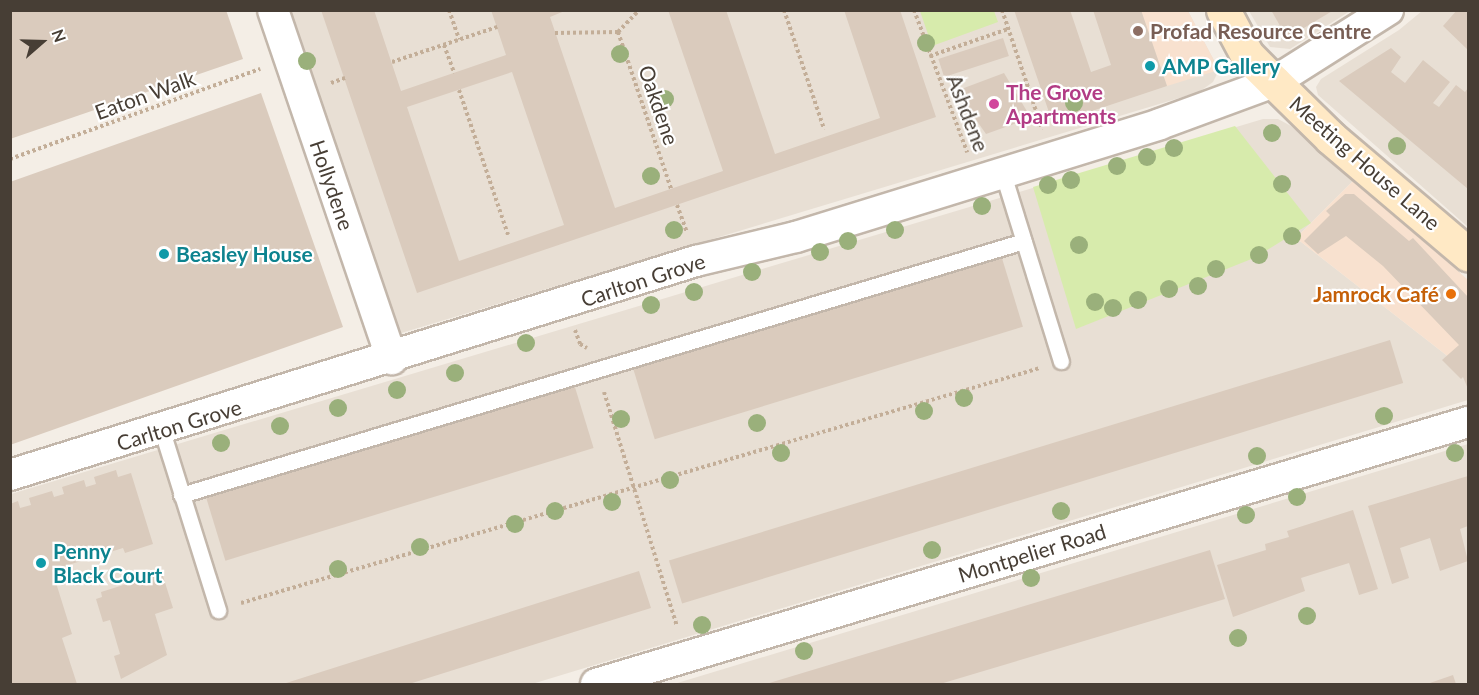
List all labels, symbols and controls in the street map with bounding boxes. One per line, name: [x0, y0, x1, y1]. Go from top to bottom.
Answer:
north arrow: [12, 12, 72, 72]
place label: Profad Resource Centre: [1150, 18, 1371, 44]
marker: Profad Resource Centre: [1131, 24, 1145, 38]
text: N: [48, 27, 70, 45]
place label: AMP Gallery: [1162, 53, 1281, 79]
marker: AMP Gallery: [1143, 59, 1157, 73]
street label: Oakdene: [634, 62, 684, 148]
street label: Eaton Walk: [91, 65, 199, 125]
street label: Ashdene: [942, 71, 994, 155]
place label: The Grove Apartments: [1006, 79, 1116, 129]
street label: Meeting House Lane: [1285, 91, 1445, 235]
marker: The Grove Apartments: [987, 97, 1001, 111]
street label: Hollydene: [305, 137, 359, 233]
place label: Beasley House: [176, 241, 313, 267]
marker: Beasley House: [157, 247, 171, 261]
street label: Carlton Grove: [578, 248, 708, 312]
place label: Jamrock Café: [1313, 281, 1439, 307]
marker: Jamrock Café: [1444, 287, 1458, 301]
street label: Carlton Grove: [114, 394, 244, 456]
street label: Montpelier Road: [955, 518, 1109, 588]
place label: Penny Black Court: [53, 538, 162, 588]
marker: Penny Black Court: [34, 556, 48, 570]

